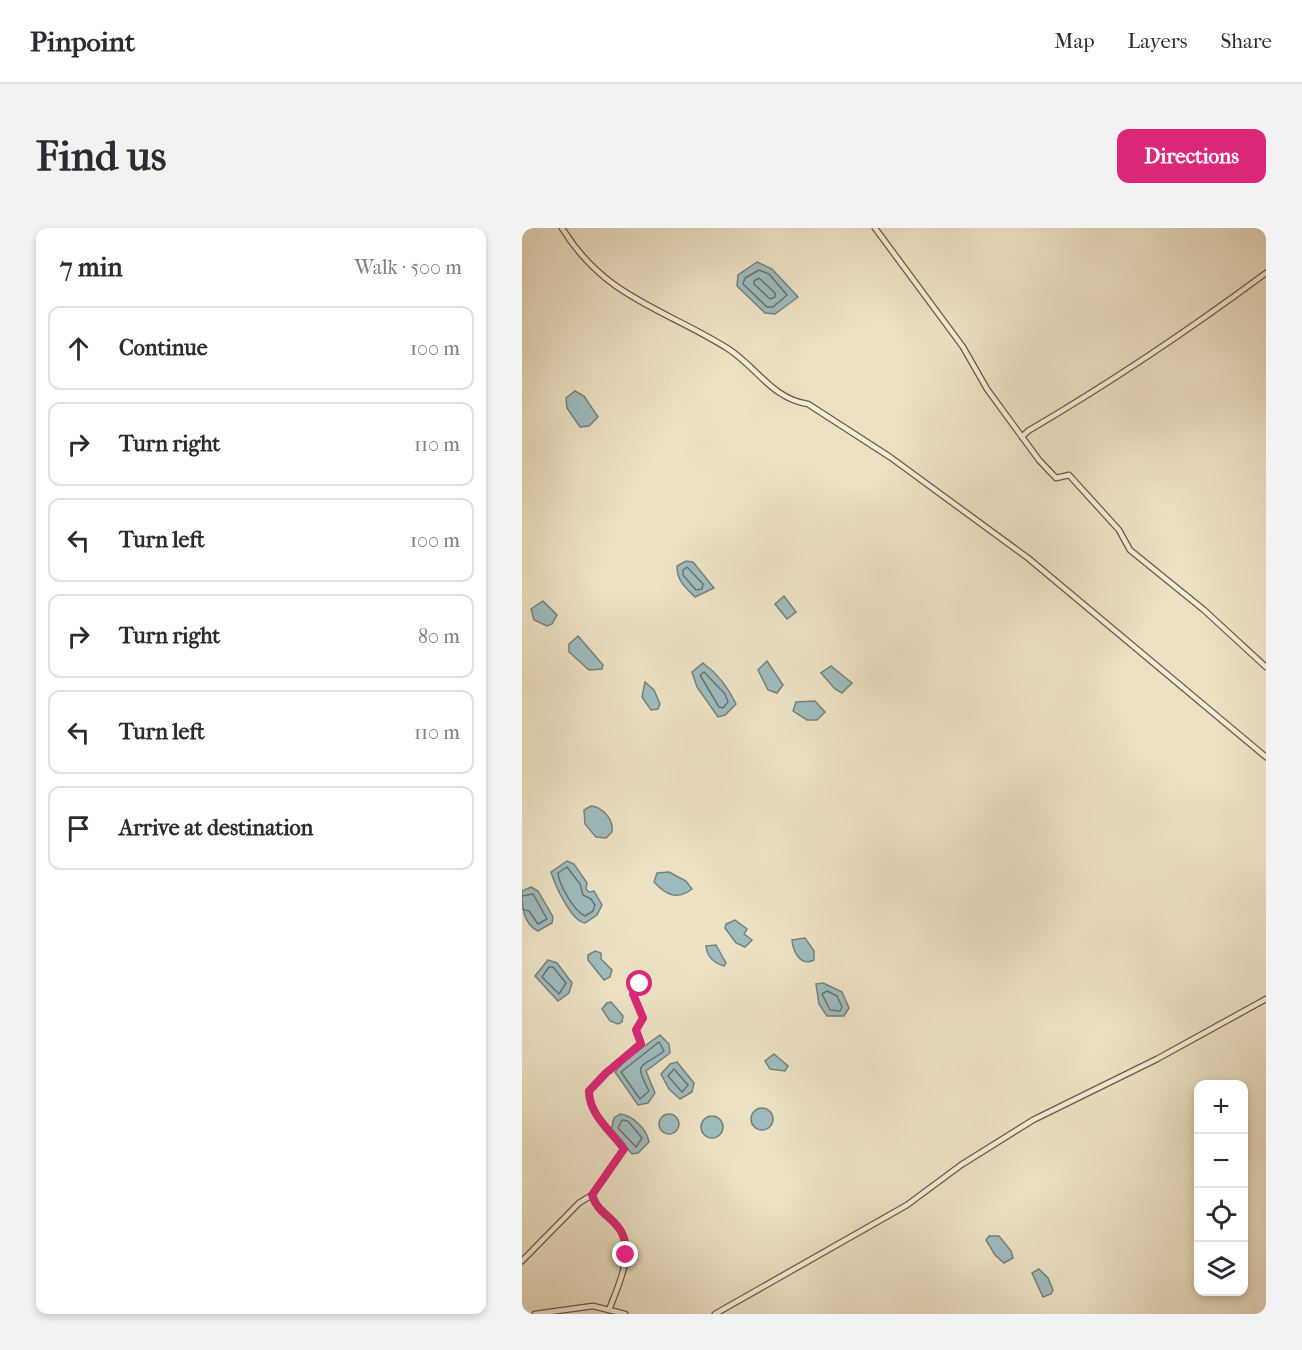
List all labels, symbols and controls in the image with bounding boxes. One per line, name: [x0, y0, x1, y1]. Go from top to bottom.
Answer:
text: Pinpoint: [30, 25, 135, 58]
text: Map: [1054, 29, 1095, 53]
text: Layers: [1128, 29, 1187, 53]
text: Share: [1220, 29, 1272, 53]
button: Directions: [1117, 129, 1266, 183]
text: Find us: [36, 132, 166, 181]
text: 7 min: [60, 252, 123, 283]
text: Walk · 500 m: [354, 256, 462, 279]
icon: ahead: [62, 332, 95, 365]
text: Continue: [119, 335, 208, 361]
text: 100 m: [410, 337, 460, 360]
icon: right: [62, 428, 95, 461]
text: Turn right: [119, 431, 220, 457]
text: 110 m: [414, 433, 460, 456]
icon: left: [62, 524, 95, 557]
text: Turn left: [119, 527, 205, 553]
text: 100 m: [410, 529, 460, 552]
icon: right: [62, 620, 95, 653]
text: Turn right: [119, 623, 220, 649]
text: 80 m: [418, 625, 460, 648]
icon: left: [62, 716, 95, 749]
text: Turn left: [119, 719, 205, 745]
text: 110 m: [414, 721, 460, 744]
icon: arrive: [62, 812, 95, 845]
text: Arrive at destination: [119, 815, 313, 841]
route start: [626, 970, 652, 996]
map controls: [1194, 1080, 1248, 1296]
button: +: [1194, 1080, 1248, 1134]
button: −: [1194, 1134, 1248, 1188]
button: locate: [1194, 1188, 1248, 1242]
route end: [612, 1241, 638, 1267]
button: layers: [1194, 1242, 1248, 1296]

